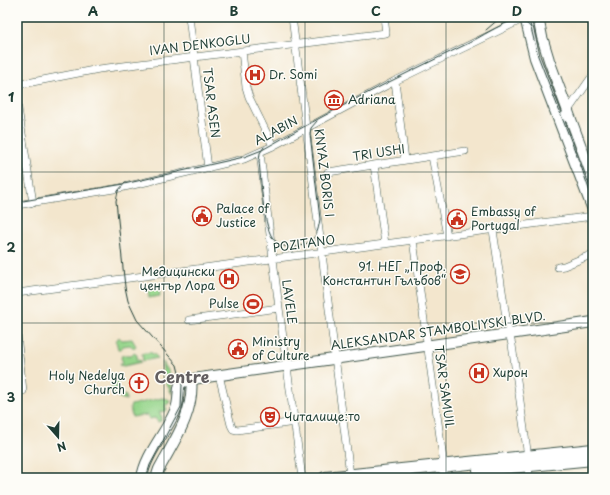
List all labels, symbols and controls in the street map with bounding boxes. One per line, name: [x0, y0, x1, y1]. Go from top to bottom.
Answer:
text: A: [88, 1, 98, 20]
text: B: [230, 1, 239, 20]
text: C: [371, 1, 381, 20]
text: D: [512, 1, 522, 20]
street label: IVAN DENKOGLU: [148, 29, 251, 59]
hospital icon: Dr. Somi: [244, 64, 266, 86]
place label: Dr. Somi: [269, 65, 317, 83]
street label: TSAR ASEN: [199, 67, 225, 139]
text: 1: [8, 87, 14, 106]
museum icon: Adriana: [323, 89, 345, 111]
place label: Adriana: [348, 90, 396, 108]
street label: ALABIN: [250, 111, 301, 149]
street label: KNYAZ BORIS I: [311, 128, 339, 218]
street label: TRI USHI: [351, 139, 406, 165]
place label: Palace of Justice: [216, 199, 270, 231]
place label: Embassy of Portugal: [471, 202, 537, 234]
public building icon: Palace of Justice: [191, 205, 213, 227]
public building icon: Embassy of Portugal: [446, 208, 468, 230]
street label: POZITANO: [272, 230, 336, 256]
text: 2: [6, 237, 16, 256]
place label: 91. НЕГ „Проф. Константин Гълъбов“: [322, 257, 446, 289]
place label: Медицински център Лора: [139, 262, 216, 294]
school or university icon: 91. НЕГ „Проф. Константин Гълъбов“: [449, 263, 471, 285]
hospital icon: Медицински център Лора: [218, 268, 240, 290]
street label: LAVELE: [278, 278, 302, 326]
sports icon: Pulse: [242, 293, 264, 315]
place label: Pulse: [209, 294, 239, 312]
street label: ALEKSANDAR STAMBOLIYSKI BLVD.: [329, 306, 546, 354]
place label: Ministry of Culture: [252, 332, 310, 364]
public building icon: Ministry of Culture: [227, 338, 249, 360]
street label: TSAR SAMUIL: [430, 344, 460, 430]
hospital icon: Хирон: [468, 362, 490, 384]
place label: Хирон: [493, 363, 528, 381]
district label: Centre: [154, 364, 210, 388]
place label: Holy Nedelya Church: [49, 366, 126, 398]
church icon: Holy Nedelya Church: [128, 372, 150, 394]
text: 3: [7, 387, 16, 406]
theatre icon: Читалище:то: [259, 406, 281, 428]
place label: Читалище:то: [284, 407, 361, 425]
north arrow: [38, 417, 78, 457]
text: N: [54, 437, 69, 456]

